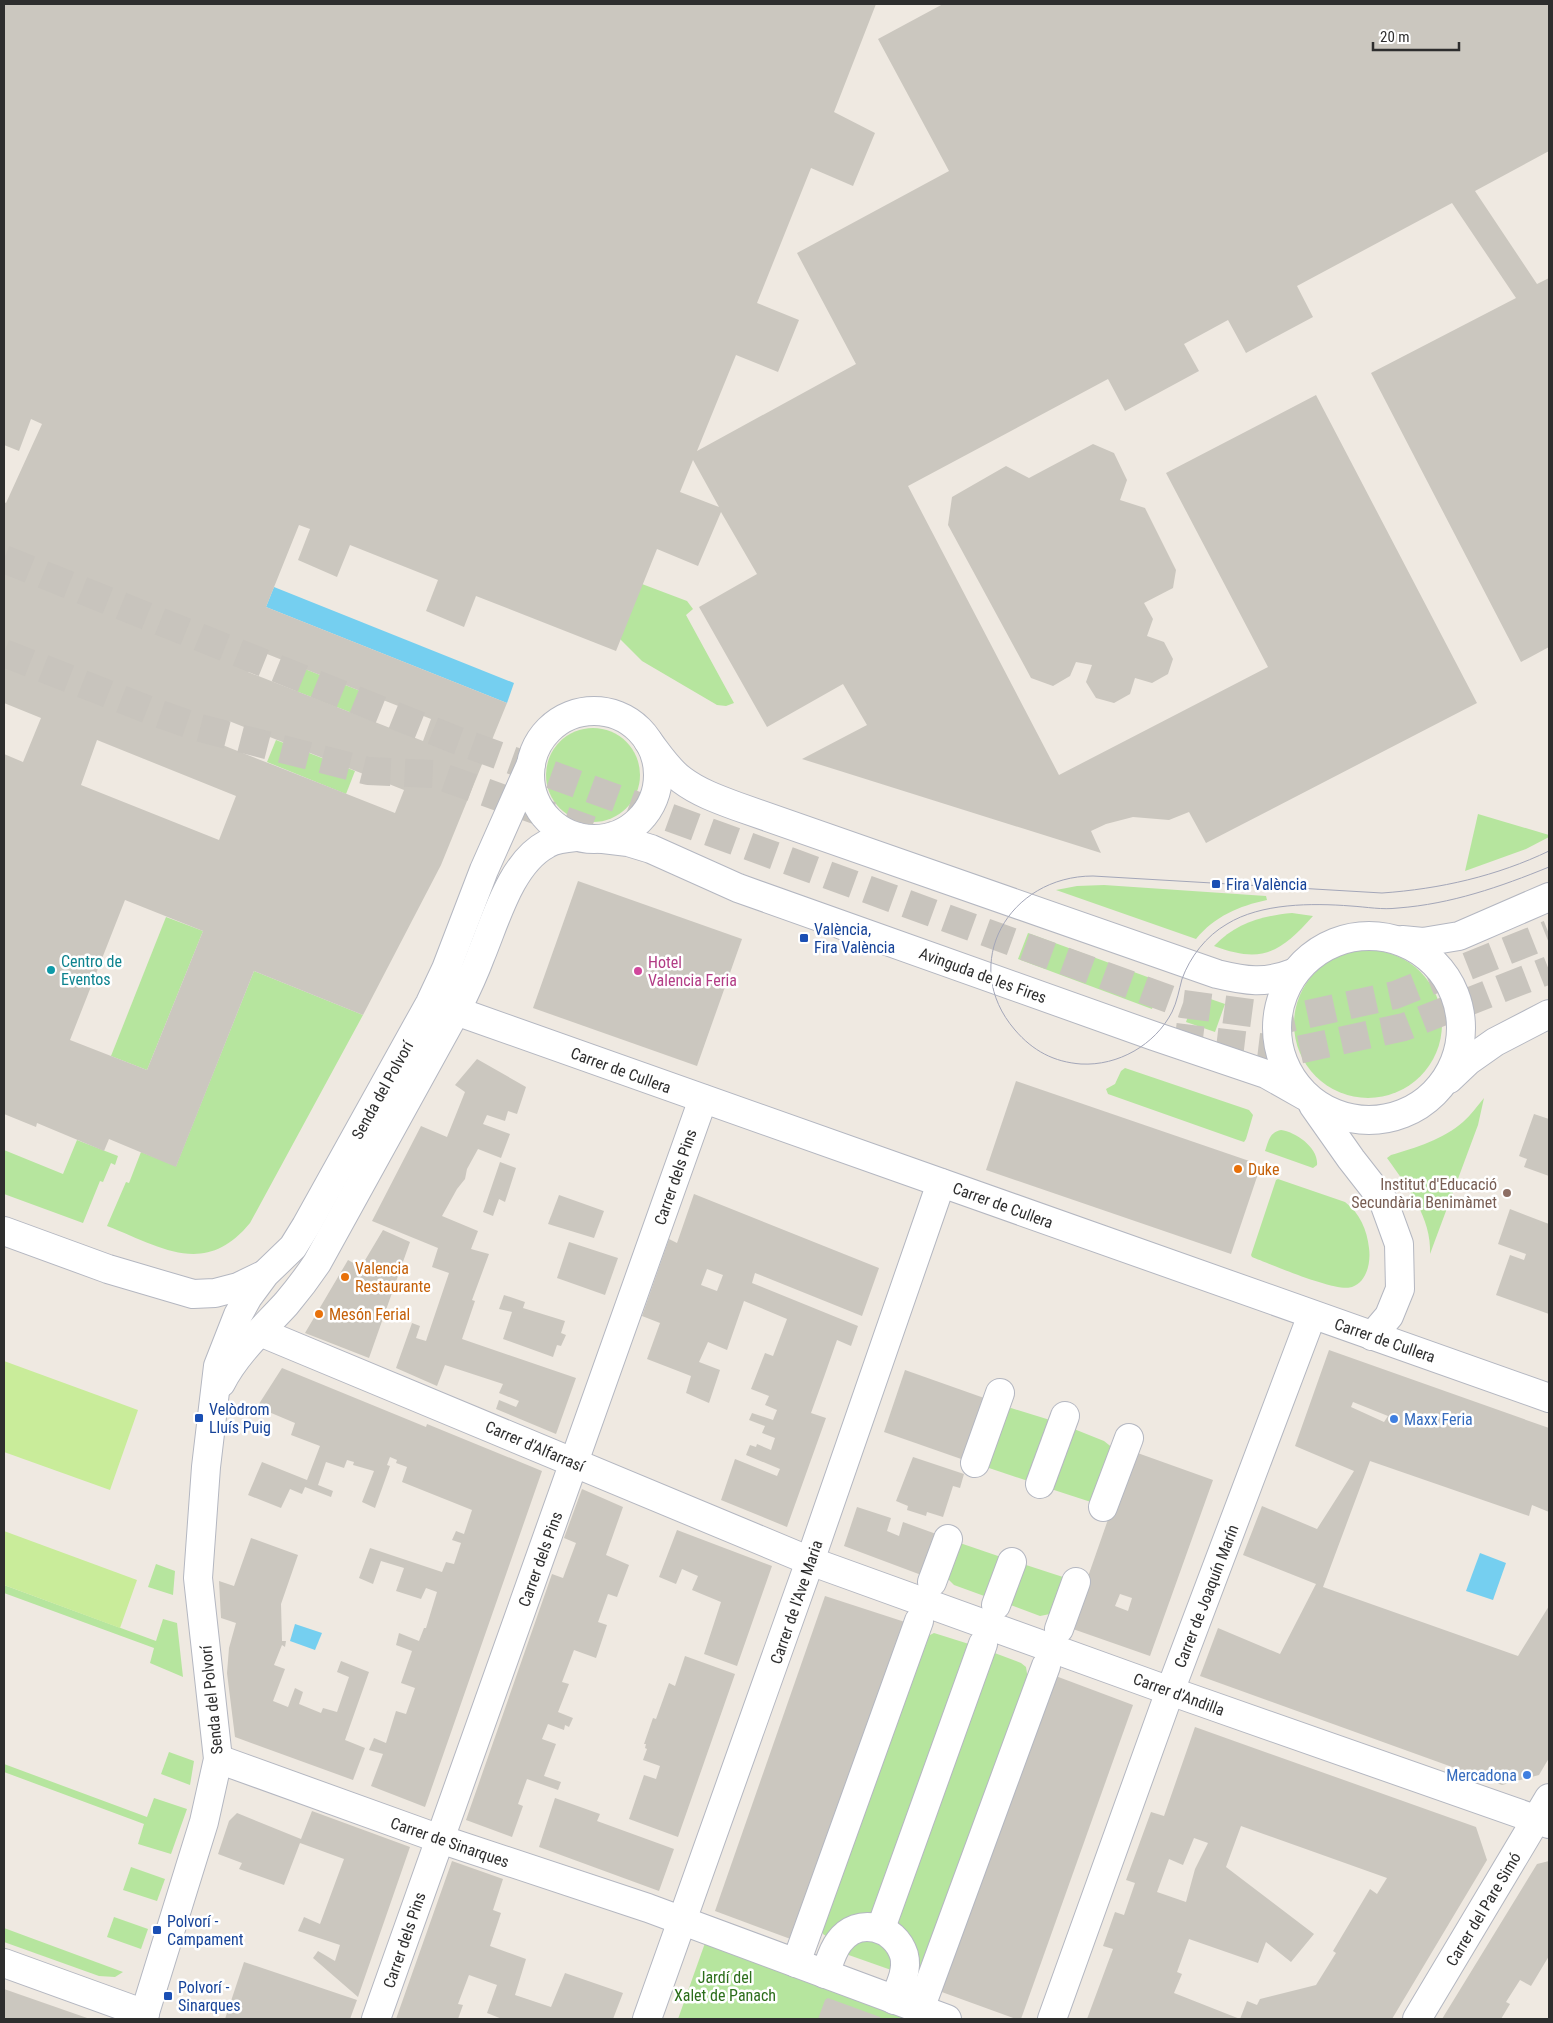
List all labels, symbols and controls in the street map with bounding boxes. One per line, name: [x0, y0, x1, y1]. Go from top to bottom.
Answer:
scale bar: [1373, 20, 1459, 52]
text: 20 m: [1380, 28, 1410, 46]
place label: Fira València: [1226, 875, 1307, 894]
marker: Fira València: [1210, 878, 1222, 890]
place label: València, Fira València: [814, 920, 895, 957]
marker: València, Fira València: [798, 932, 810, 944]
street label: Avinguda de les Fires: [917, 944, 1049, 1007]
place label: Centro de Eventos: [61, 952, 122, 989]
place label: Hotel Valencia Feria: [648, 953, 737, 990]
marker: Centro de Eventos: [45, 964, 57, 976]
marker: Hotel Valencia Feria: [632, 965, 644, 977]
street label: Senda del Polvorí: [348, 1037, 418, 1143]
street label: Carrer de Cullera: [568, 1044, 674, 1097]
street label: Carrer dels Pins: [650, 1127, 701, 1228]
place label: Duke: [1248, 1160, 1279, 1179]
marker: Duke: [1232, 1163, 1244, 1175]
place label: Institut d'Educació Secundària Benimàmet: [1351, 1175, 1497, 1212]
street label: Carrer de Cullera: [950, 1179, 1056, 1232]
marker: Institut d'Educació Secundària Benimàmet: [1501, 1187, 1513, 1199]
place label: Valencia Restaurante: [355, 1259, 431, 1296]
marker: Valencia Restaurante: [339, 1271, 351, 1283]
place label: Mesón Ferial: [329, 1305, 410, 1324]
marker: Mesón Ferial: [313, 1308, 325, 1320]
street label: Carrer de Cullera: [1332, 1314, 1438, 1367]
place label: Velòdrom Lluís Puig: [209, 1400, 271, 1437]
place label: Maxx Feria: [1404, 1410, 1473, 1429]
marker: Velòdrom Lluís Puig: [193, 1412, 205, 1424]
marker: Maxx Feria: [1388, 1413, 1400, 1425]
street label: Carrer d'Alfarrasí: [482, 1417, 588, 1476]
street label: Carrer dels Pins: [514, 1509, 567, 1609]
street label: Carrer de Joaquín Marín: [1170, 1522, 1243, 1671]
street label: Carrer de l'Ave Maria: [766, 1538, 827, 1667]
street label: Senda del Polvorí: [196, 1643, 227, 1755]
street label: Carrer d'Andilla: [1131, 1669, 1227, 1720]
place label: Mercadona: [1446, 1766, 1517, 1785]
marker: Mercadona: [1521, 1769, 1533, 1781]
street label: Carrer de Sinarques: [388, 1813, 512, 1872]
street label: Carrer del Pare Simó: [1442, 1849, 1525, 1970]
street label: Carrer dels Pins: [379, 1890, 430, 1991]
place label: Polvorí - Campament: [167, 1912, 244, 1949]
marker: Polvorí - Campament: [151, 1924, 163, 1936]
park label: Jardí del Xalet de Panach: [674, 1968, 776, 2005]
place label: Polvorí - Sinarques: [178, 1978, 241, 2015]
marker: Polvorí - Sinarques: [162, 1990, 174, 2002]

